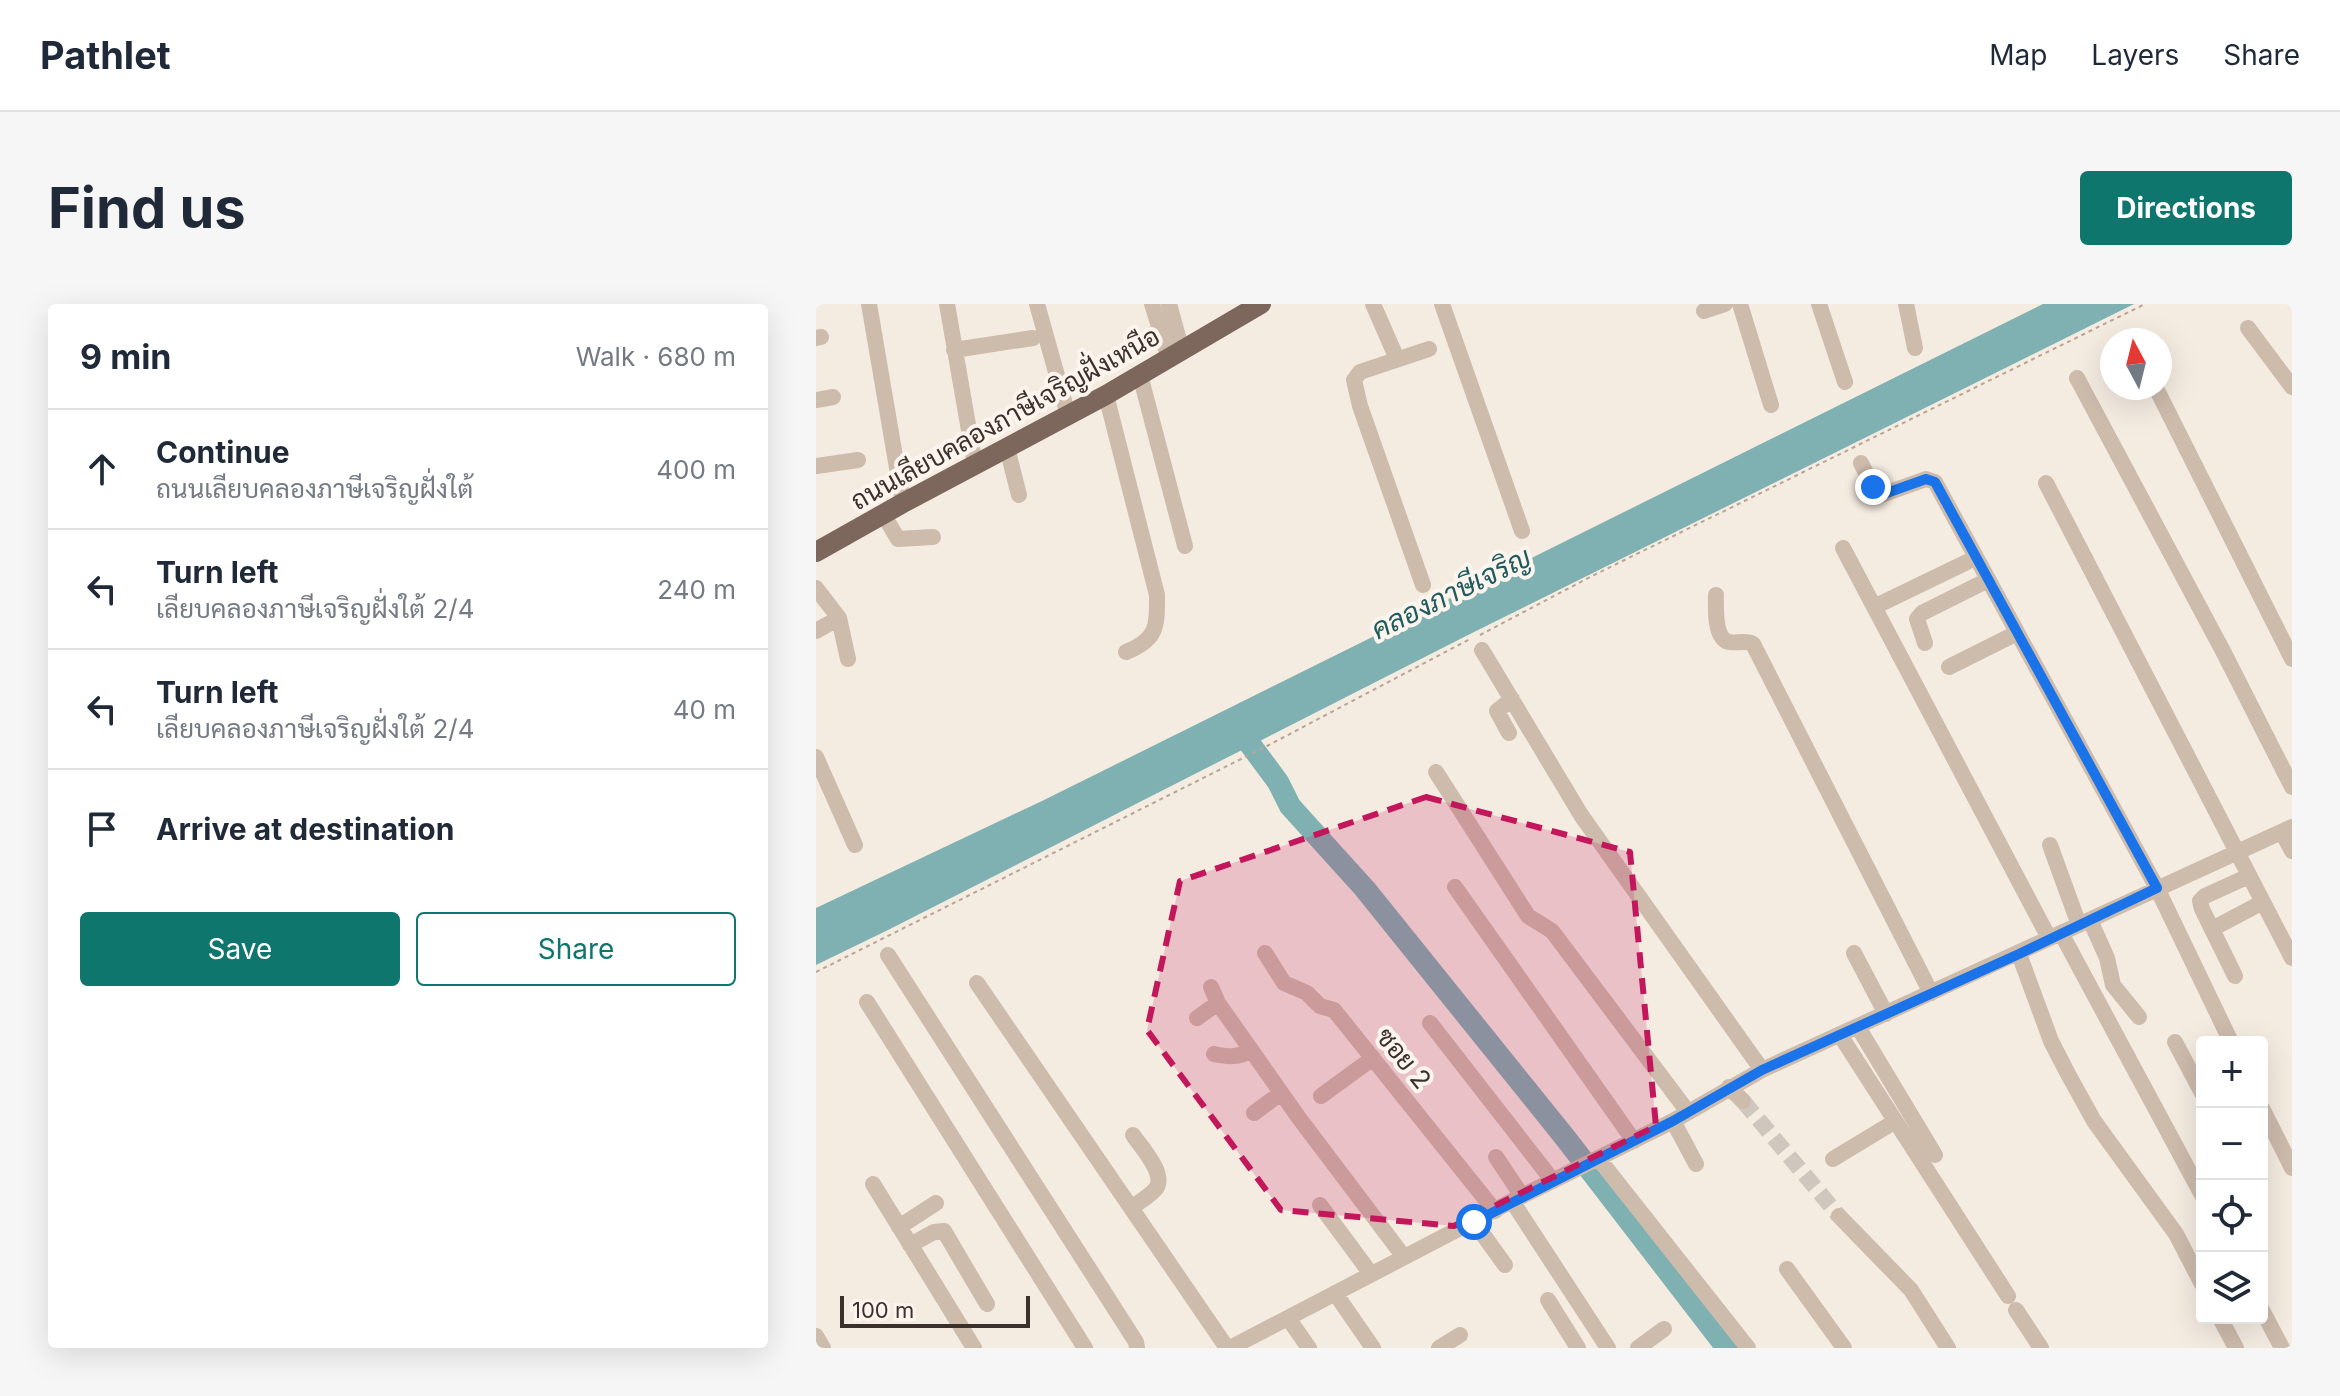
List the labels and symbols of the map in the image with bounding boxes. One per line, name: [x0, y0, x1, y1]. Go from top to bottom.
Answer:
street label: ถนนเลียบคลองภาษีเจริญฝั่งเหนือ: [843, 316, 1165, 517]
north arrow: [2100, 328, 2172, 400]
route end: [1855, 469, 1891, 505]
water label: คลองภาษีเจริญ: [1365, 539, 1537, 647]
street label: ซอย 2: [1370, 1021, 1438, 1095]
route start: [1456, 1204, 1492, 1240]
scale bar: [840, 1292, 1030, 1328]

